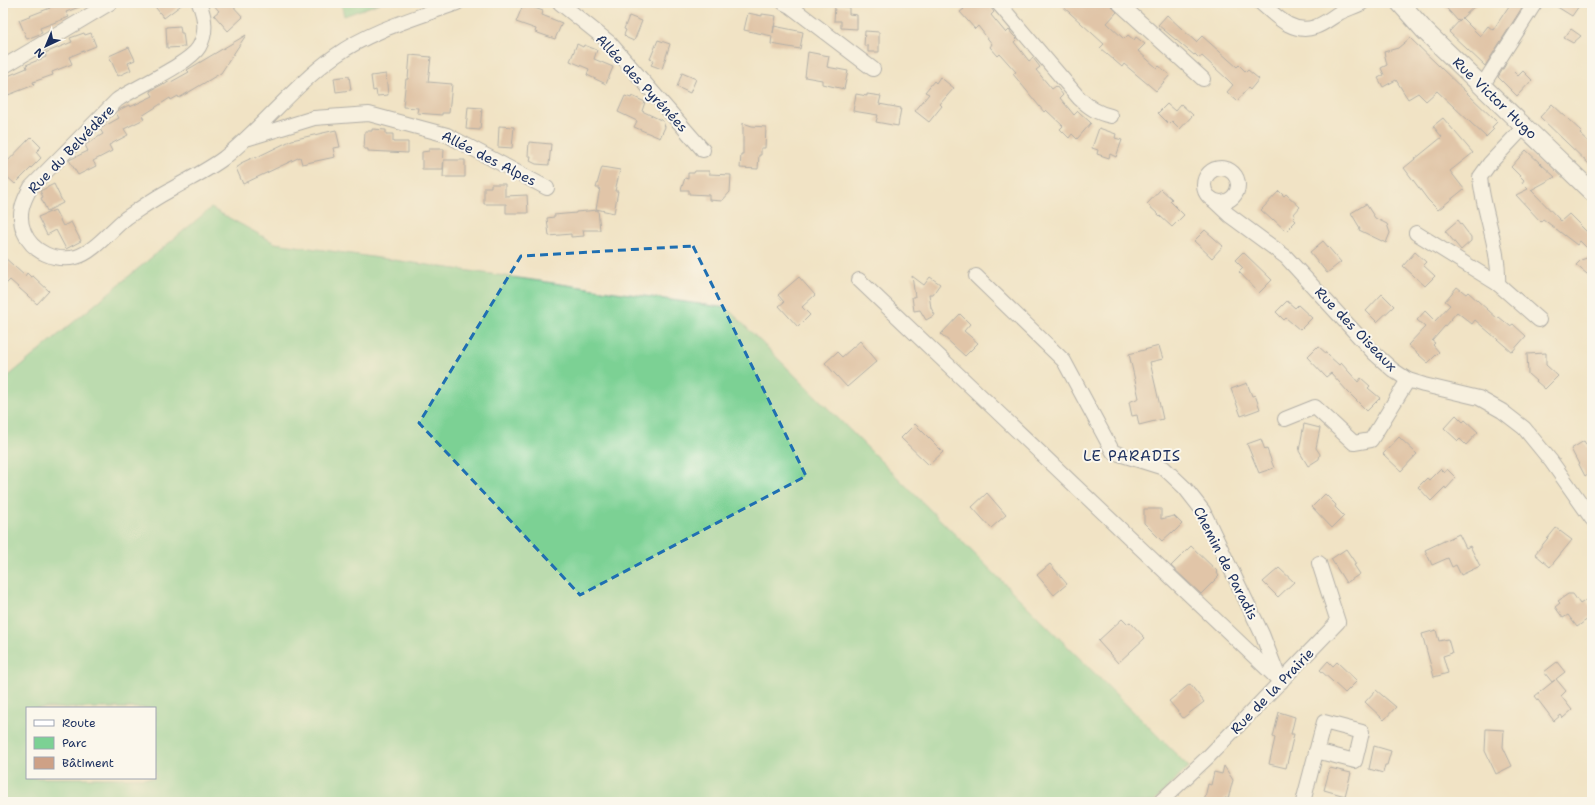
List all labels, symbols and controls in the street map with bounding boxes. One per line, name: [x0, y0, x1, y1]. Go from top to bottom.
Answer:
north arrow: [26, 26, 66, 66]
street label: Allée des Pyrénées: [592, 30, 692, 136]
text: N: [31, 44, 48, 61]
street label: Rue Victor Hugo: [1449, 53, 1541, 143]
street label: Rue du Belvédère: [24, 101, 118, 197]
street label: Allée des Alpes: [439, 126, 539, 190]
street label: Rue des Oiseaux: [1311, 283, 1401, 375]
district label: LE PARADIS: [1083, 446, 1181, 466]
street label: Chemin de Paradis: [1190, 503, 1262, 623]
street label: Rue de la Prairie: [1226, 644, 1318, 738]
legend: [26, 707, 156, 779]
text: Route: [62, 715, 96, 731]
text: Parc: [62, 735, 87, 751]
text: Bâtiment: [62, 755, 114, 771]

